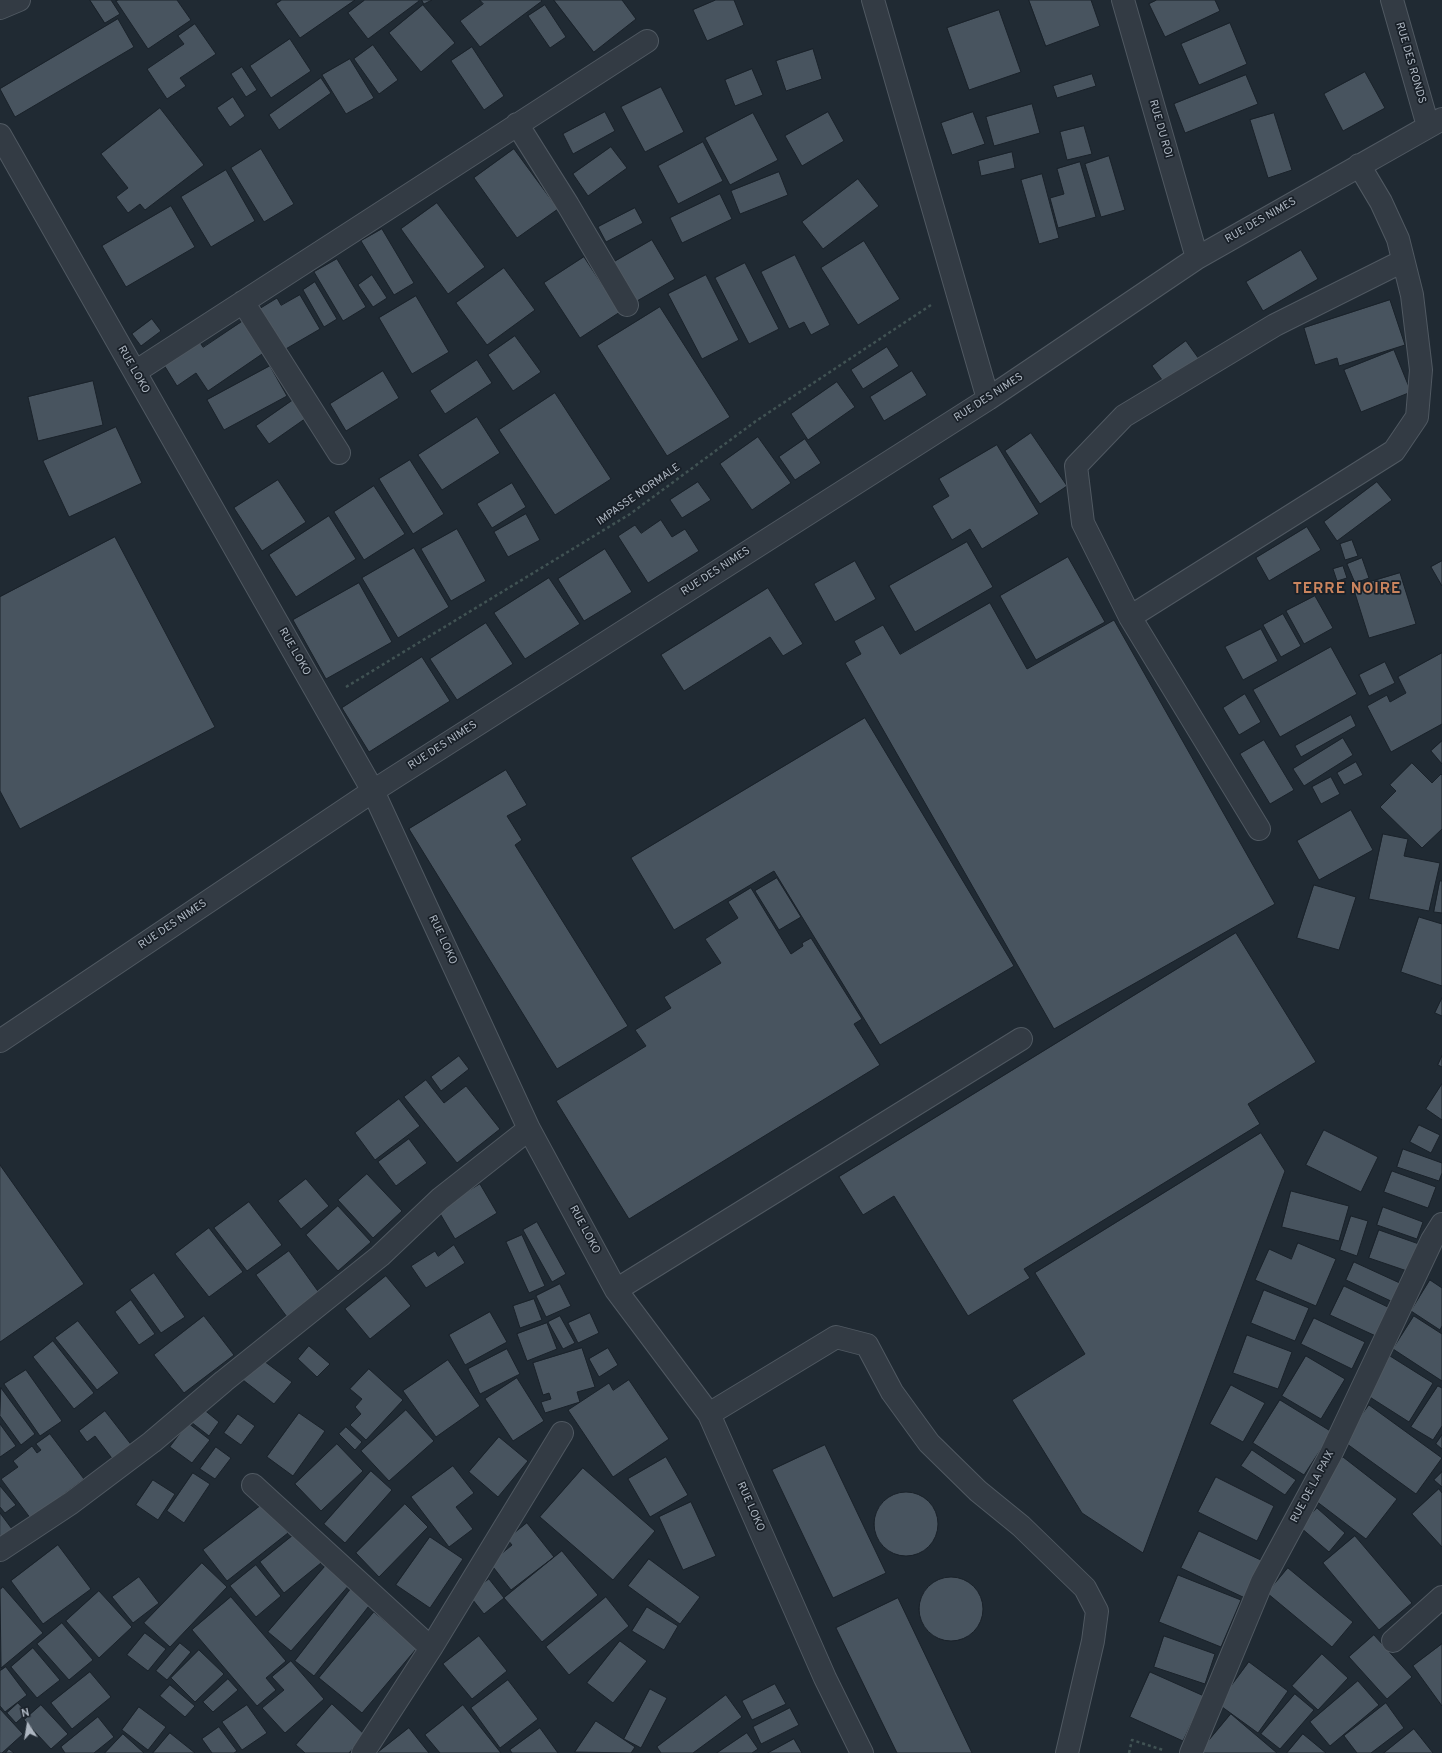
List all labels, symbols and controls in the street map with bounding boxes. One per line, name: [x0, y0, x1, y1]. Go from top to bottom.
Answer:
street label: RUE DES RONDS: [1392, 21, 1428, 105]
street label: RUE DU ROI: [1145, 98, 1175, 160]
street label: RUE DES NIMES: [1223, 195, 1299, 247]
street label: RUE LOKO: [114, 344, 152, 396]
street label: RUE DES NIMES: [952, 371, 1026, 425]
street label: IMPASSE NORMALE: [595, 461, 683, 529]
street label: RUE DES NIMES: [679, 545, 753, 599]
district label: TERRE NOIRE: [1293, 581, 1401, 599]
street label: RUE LOKO: [275, 626, 313, 678]
street label: RUE DES NIMES: [406, 719, 480, 773]
street label: RUE DES NIMES: [136, 897, 210, 953]
street label: RUE LOKO: [425, 913, 459, 967]
street label: RUE LOKO: [566, 1204, 602, 1256]
street label: RUE DE LA PAIX: [1288, 1449, 1338, 1525]
street label: RUE LOKO: [733, 1480, 767, 1534]
north arrow: [8, 1705, 48, 1745]
text: N: [20, 1706, 31, 1721]

